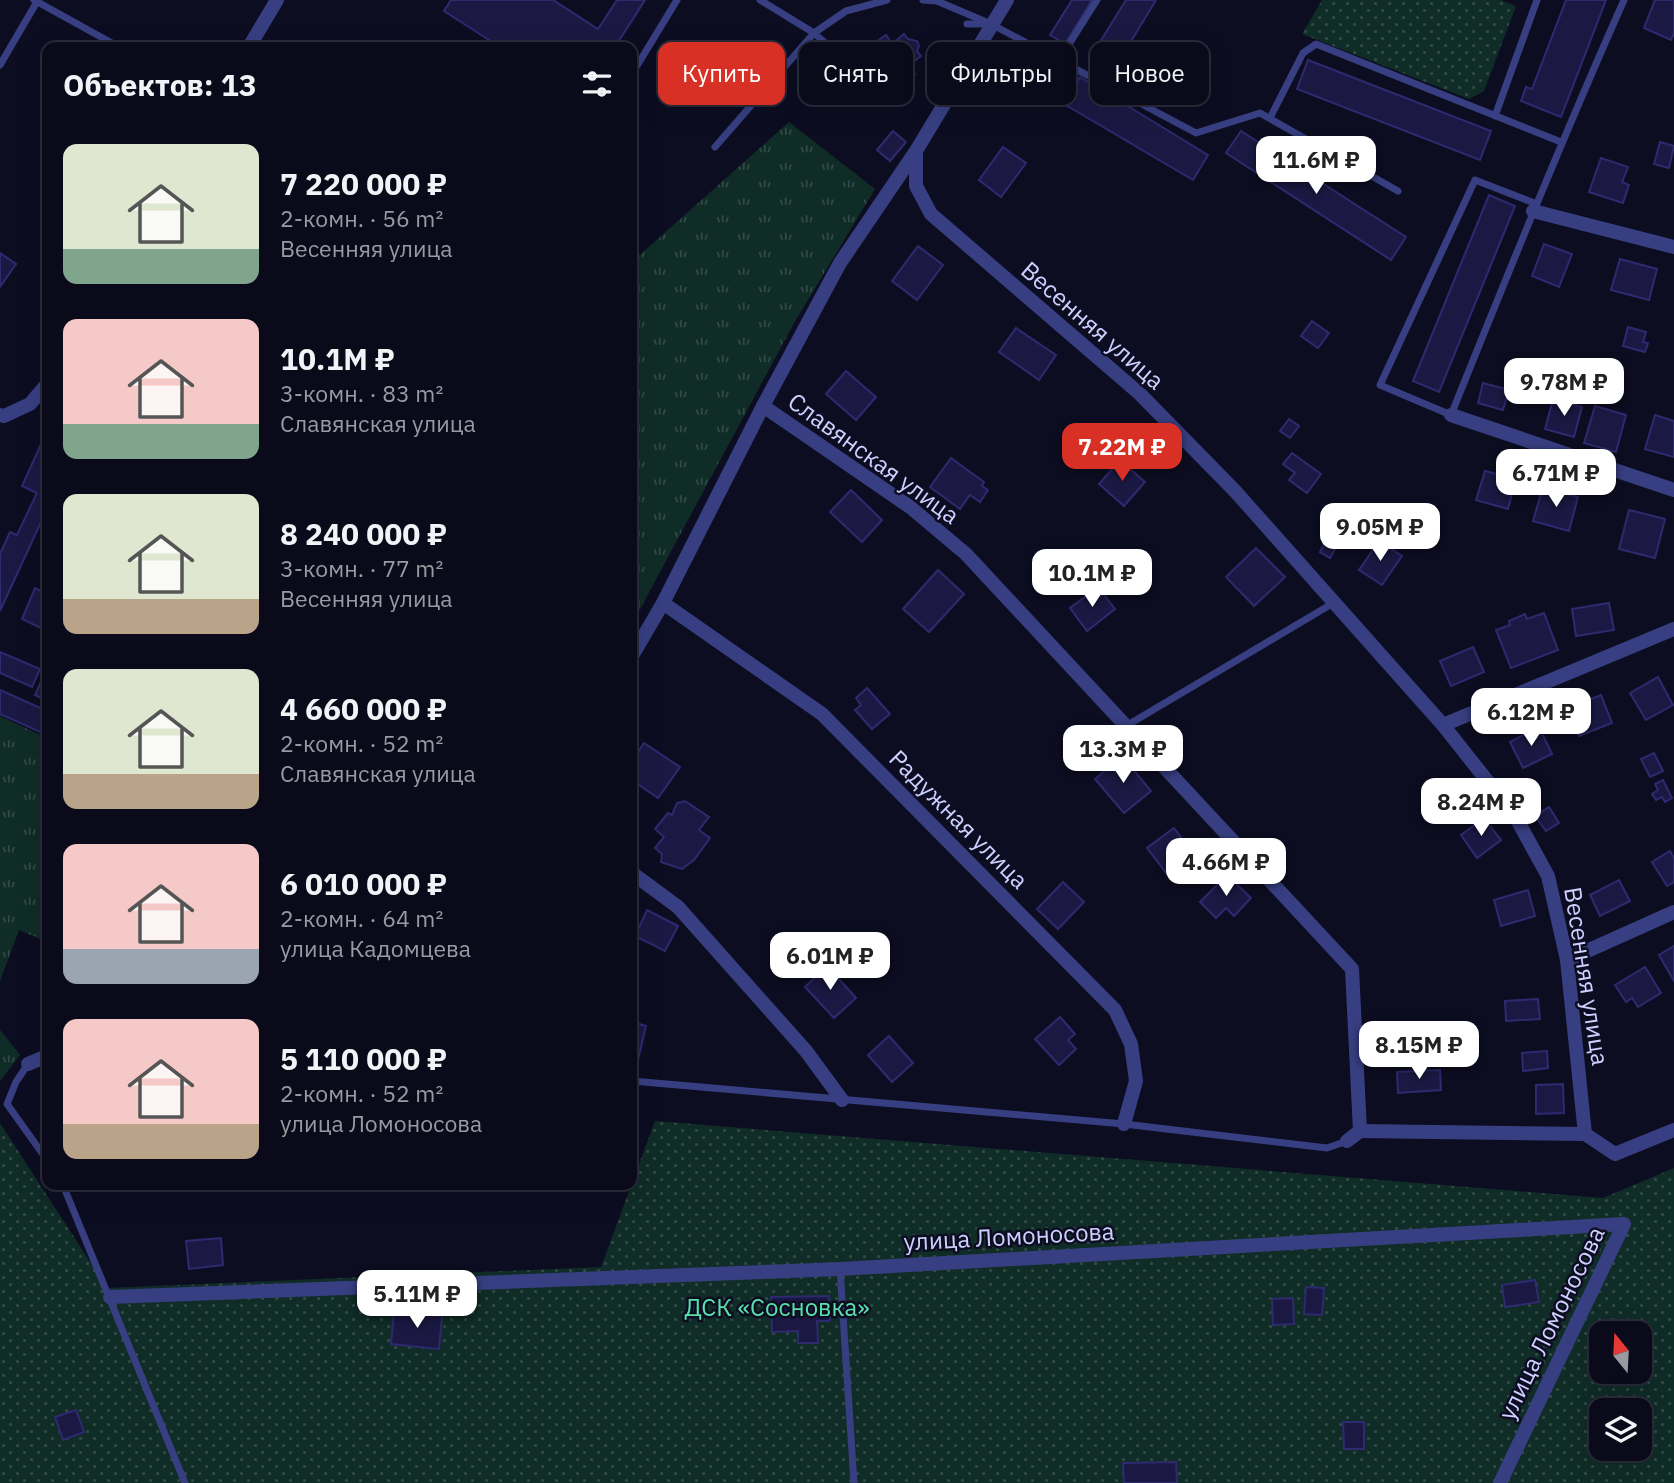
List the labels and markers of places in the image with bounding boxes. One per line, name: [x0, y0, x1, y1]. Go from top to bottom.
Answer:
pin: 11.6M ₽: [1251, 136, 1381, 196]
pin: 9.78M ₽: [1499, 358, 1629, 418]
pin: 7.22M ₽: [1057, 424, 1187, 483]
pin: 6.71M ₽: [1491, 449, 1621, 509]
pin: 9.05M ₽: [1315, 504, 1445, 563]
pin: 10.1M ₽: [1027, 550, 1157, 609]
pin: 6.12M ₽: [1466, 688, 1596, 748]
pin: 13.3M ₽: [1058, 726, 1188, 785]
pin: 8.24M ₽: [1416, 778, 1546, 838]
pin: 4.66M ₽: [1161, 838, 1291, 898]
pin: 6.01M ₽: [765, 932, 895, 992]
pin: 8.15M ₽: [1354, 1021, 1484, 1081]
pin: 5.11M ₽: [352, 1270, 482, 1330]

